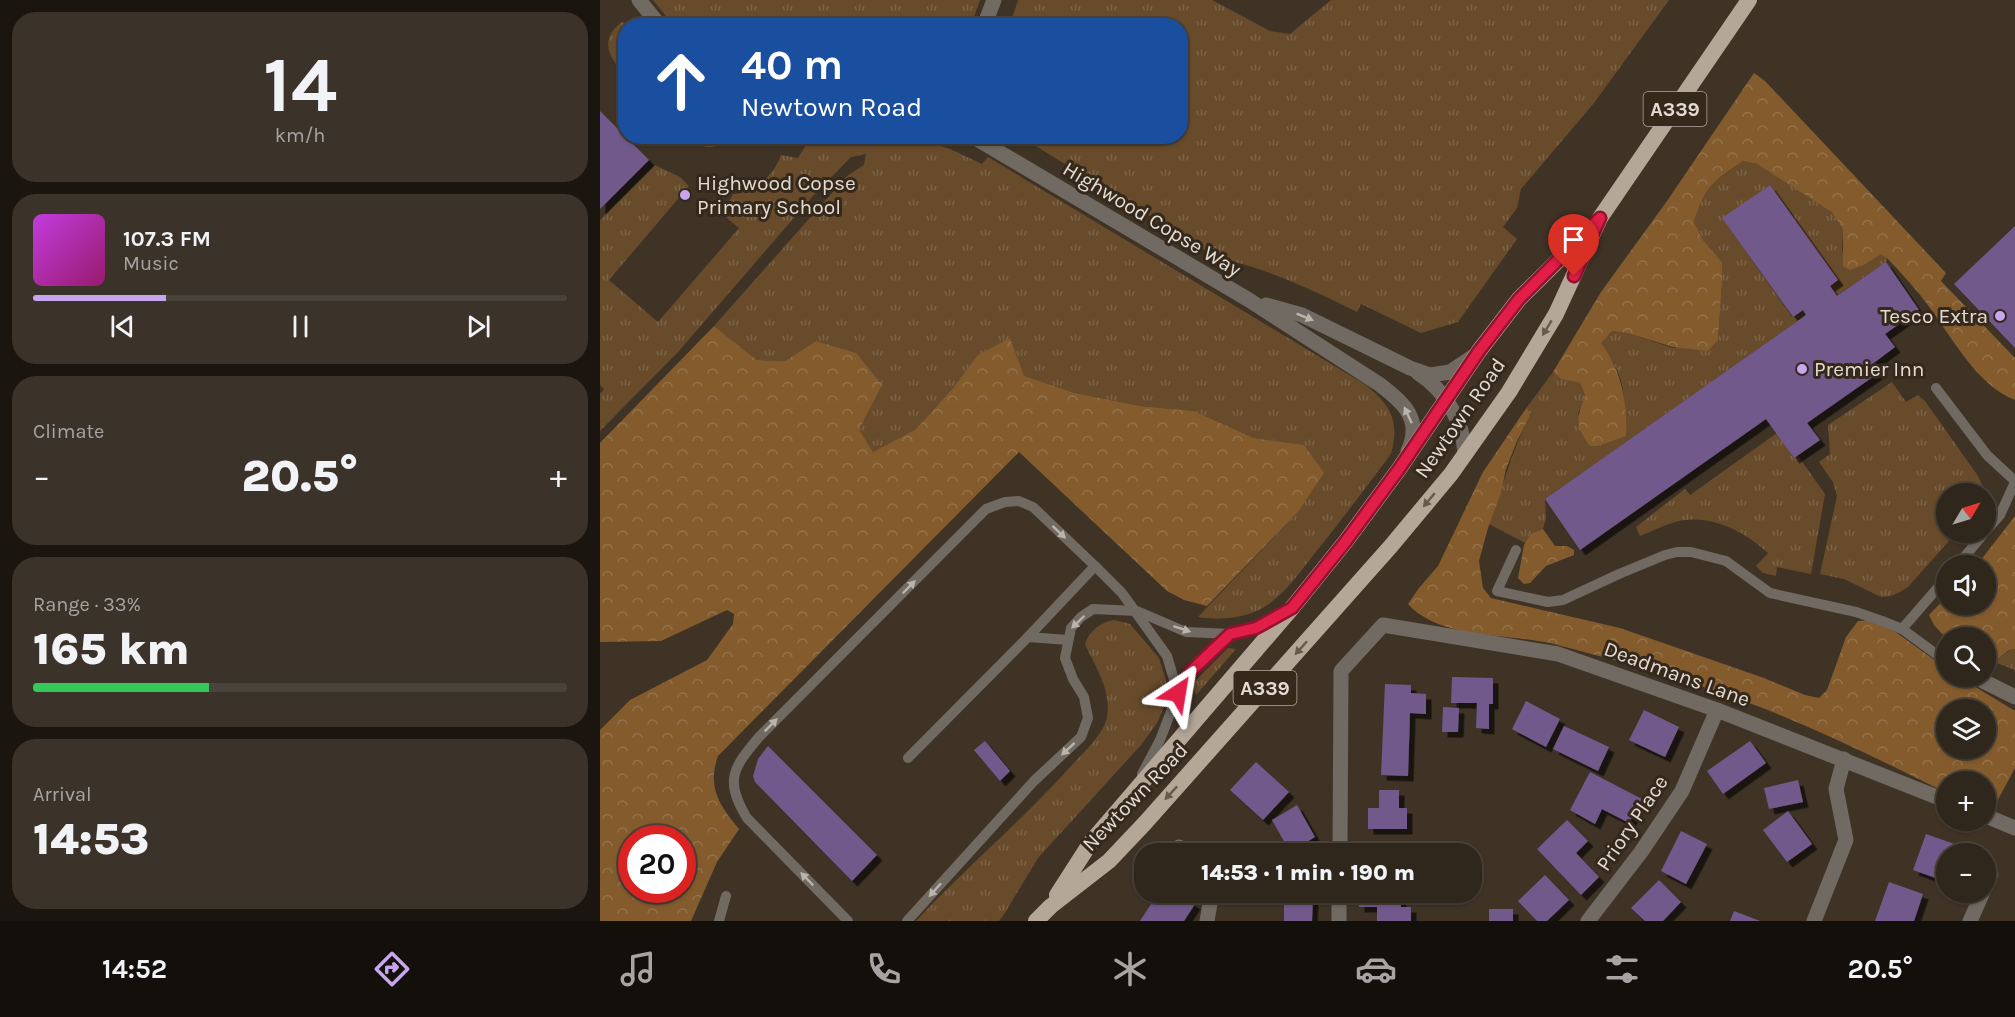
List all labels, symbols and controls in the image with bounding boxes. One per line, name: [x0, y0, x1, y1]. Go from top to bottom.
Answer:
text: 14: [263, 39, 337, 131]
text: 40 m: [741, 40, 843, 90]
icon: ahead: [642, 42, 720, 120]
text: Newtown Road: [741, 91, 922, 123]
road number: A339: [1644, 92, 1706, 126]
text: km/h: [275, 124, 325, 147]
street label: Highwood Copse Way: [1059, 156, 1245, 282]
place label: Highwood Copse Primary School: [697, 171, 856, 219]
marker: Highwood Copse Primary School: [678, 188, 692, 202]
pin: [1548, 214, 1599, 276]
icon: arrive: [1557, 223, 1590, 256]
text: 107.3 FM: [123, 226, 211, 252]
text: Music: [123, 252, 179, 275]
place label: Tesco Extra: [1880, 304, 1988, 328]
marker: Tesco Extra: [1993, 309, 2007, 323]
icon: previous: [106, 310, 139, 343]
icon: pause: [284, 310, 317, 343]
icon: next: [462, 310, 495, 343]
one-way arrow: [1296, 312, 1314, 322]
one-way arrow: [1542, 319, 1553, 336]
street label: Newtown Road: [1410, 353, 1510, 483]
place label: Premier Inn: [1814, 357, 1925, 381]
marker: Premier Inn: [1795, 362, 1809, 376]
one-way arrow: [1403, 406, 1412, 423]
text: Climate: [33, 420, 104, 443]
text: 20.5°: [242, 450, 358, 502]
text: −: [33, 457, 50, 495]
text: +: [550, 457, 567, 495]
north arrow: [1936, 483, 1996, 543]
map controls: [1936, 483, 1996, 903]
one-way arrow: [1423, 493, 1436, 508]
one-way arrow: [1052, 524, 1066, 538]
button: sound: [1936, 555, 1996, 615]
one-way arrow: [901, 580, 916, 594]
text: Range · 33%: [33, 593, 141, 616]
one-way arrow: [1071, 615, 1085, 629]
text: 165 km: [33, 623, 190, 675]
one-way arrow: [1173, 625, 1191, 634]
button: search: [1936, 627, 1996, 687]
street label: Deadmans Lane: [1601, 636, 1753, 712]
one-way arrow: [1295, 640, 1308, 655]
position arrow: [1146, 661, 1210, 725]
road number: A339: [1234, 671, 1296, 705]
button: layers: [1936, 699, 1996, 759]
one-way arrow: [764, 719, 778, 733]
street label: Newtown Road: [1077, 738, 1193, 856]
one-way arrow: [1062, 741, 1076, 755]
street label: Priory Place: [1591, 771, 1673, 875]
button: +: [1936, 771, 1996, 831]
text: Arrival: [33, 783, 92, 806]
one-way arrow: [1165, 786, 1179, 800]
text: 14:53: [33, 813, 149, 865]
speed limit sign: 20: [618, 825, 696, 903]
button: −: [1936, 843, 1996, 903]
text: 14:53 · 1 min · 190 m: [1201, 860, 1415, 886]
one-way arrow: [801, 873, 815, 887]
one-way arrow: [928, 883, 942, 898]
icon: directions: [371, 948, 413, 990]
icon: music: [617, 948, 659, 990]
icon: phone: [863, 948, 905, 990]
icon: climate: [1109, 948, 1151, 990]
icon: car: [1355, 948, 1397, 990]
icon: filters: [1601, 948, 1643, 990]
text: 14:52: [102, 953, 167, 985]
text: 20.5°: [1848, 953, 1913, 985]

